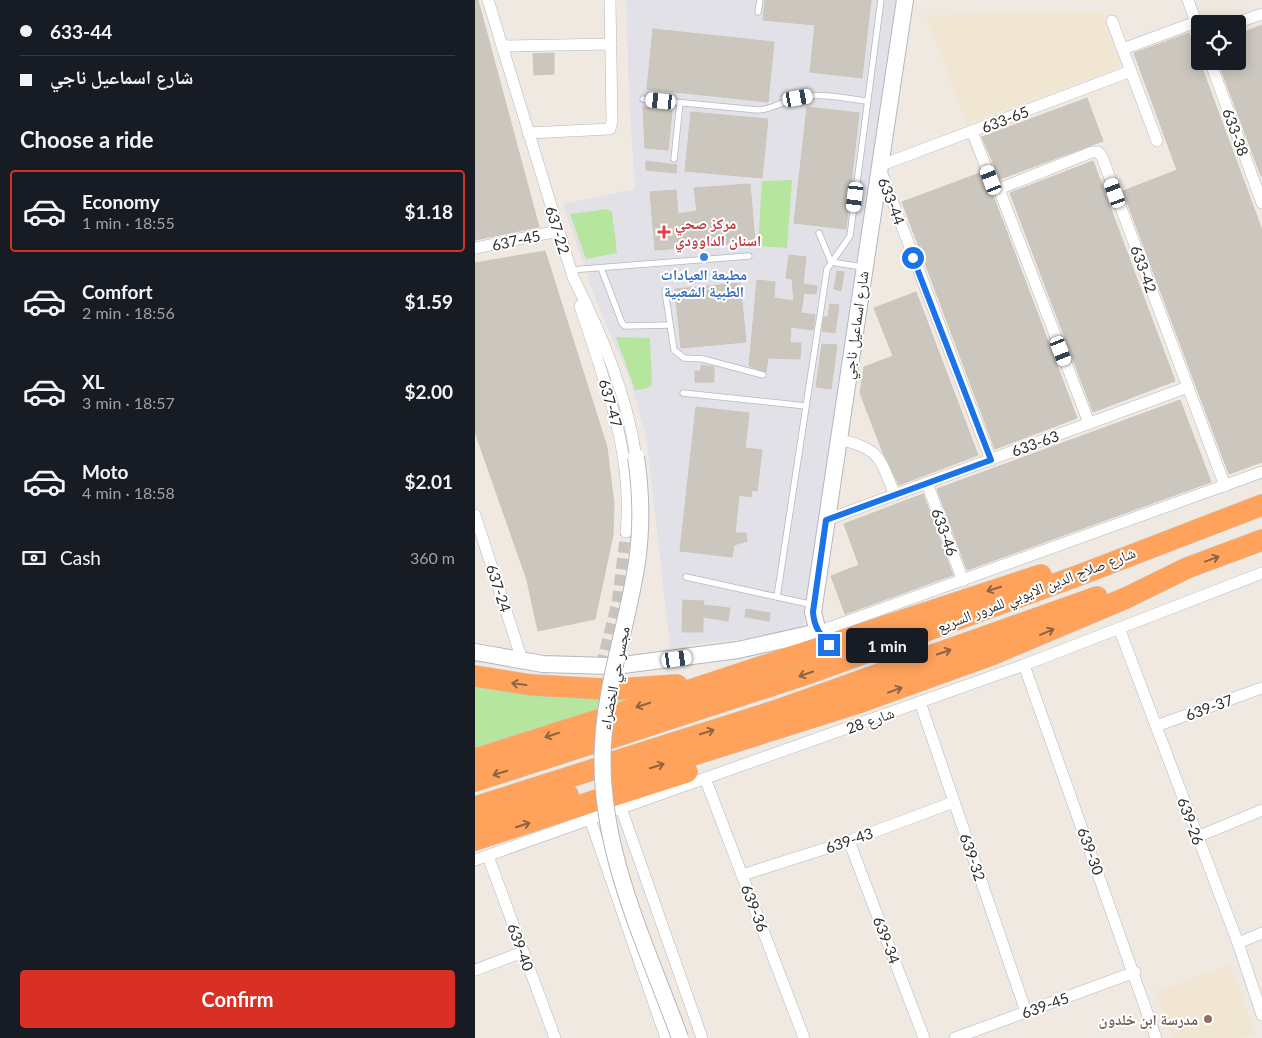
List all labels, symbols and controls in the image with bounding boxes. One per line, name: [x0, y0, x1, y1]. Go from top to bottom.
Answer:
map controls: [1191, 15, 1246, 70]
button: locate: [1191, 15, 1246, 70]
text: 633-44: [50, 20, 112, 43]
text: شارع اسماعيل ناجي: [50, 65, 193, 88]
car: [781, 88, 814, 108]
car: [645, 92, 676, 110]
street label: 633-65: [979, 102, 1031, 136]
street label: 633-38: [1219, 106, 1253, 158]
text: Choose a ride: [20, 126, 154, 153]
car: [978, 163, 1003, 197]
street label: 633-44: [875, 175, 909, 227]
car: [1102, 176, 1127, 210]
car: [845, 181, 864, 213]
icon: car: [22, 189, 67, 234]
text: Economy: [82, 190, 160, 213]
text: $1.18: [404, 200, 453, 223]
street label: 637-22: [542, 204, 574, 256]
text: 1 min · 18:55: [82, 213, 175, 232]
place label: مركز صحي اسنان الداوودي: [675, 214, 761, 253]
marker: مركز صحي اسنان الداوودي: [657, 225, 671, 239]
street label: 637-45: [490, 226, 542, 254]
street label: 633-42: [1127, 243, 1161, 295]
route start: [902, 247, 924, 269]
marker: مطبعة العيادات الطبية الشعبية: [698, 251, 710, 263]
place label: مطبعة العيادات الطبية الشعبية: [661, 265, 747, 301]
street label: شارع اسماعيل ناجي: [838, 270, 875, 381]
icon: car: [22, 279, 67, 324]
text: Comfort: [82, 280, 153, 303]
text: $1.59: [404, 290, 453, 313]
text: 2 min · 18:56: [82, 303, 175, 322]
car: [1048, 334, 1073, 368]
icon: car: [22, 369, 67, 414]
text: XL: [82, 370, 105, 393]
street label: 637-47: [596, 377, 626, 429]
text: $2.00: [404, 380, 453, 403]
text: 3 min · 18:57: [82, 393, 175, 412]
street label: 633-63: [1009, 426, 1061, 460]
icon: car: [22, 459, 67, 504]
text: Moto: [82, 460, 128, 483]
text: $2.01: [404, 470, 453, 493]
text: 4 min · 18:58: [82, 483, 175, 502]
street label: 633-46: [928, 506, 962, 558]
street label: شارع صلاح الدين الايوبي للمرور السريع: [934, 543, 1139, 639]
icon: cash: [20, 544, 48, 572]
text: Cash: [60, 546, 101, 569]
text: 360 m: [410, 548, 455, 567]
one-way arrow: [1204, 554, 1219, 563]
street label: 637-24: [483, 562, 515, 614]
one-way arrow: [987, 585, 1003, 594]
street label: مجسر حي الخضراء: [595, 625, 637, 732]
one-way arrow: [1039, 626, 1054, 636]
callout: 1 min: [847, 628, 929, 662]
route end: [818, 634, 840, 656]
text: 1 min: [867, 636, 907, 655]
one-way arrow: [935, 647, 951, 656]
car: [661, 649, 692, 669]
one-way arrow: [799, 670, 815, 679]
one-way arrow: [512, 679, 528, 689]
one-way arrow: [887, 685, 903, 694]
street label: 639-37: [1183, 690, 1235, 724]
one-way arrow: [635, 701, 651, 711]
street label: شارع 28: [844, 703, 897, 739]
one-way arrow: [699, 727, 715, 737]
one-way arrow: [544, 730, 560, 740]
one-way arrow: [649, 761, 665, 770]
one-way arrow: [492, 768, 508, 778]
street label: 639-26: [1174, 795, 1208, 847]
one-way arrow: [515, 819, 531, 829]
street label: 639-43: [823, 824, 875, 856]
street label: 639-30: [1074, 825, 1108, 877]
street label: 639-32: [957, 831, 989, 883]
street label: 639-36: [738, 882, 772, 934]
street label: 639-34: [870, 914, 904, 966]
street label: 639-40: [504, 921, 538, 973]
button: Confirm: [20, 970, 455, 1028]
street label: 639-45: [1019, 988, 1071, 1022]
place label: مدرسة ابن خلدون: [1099, 1010, 1198, 1029]
marker: مدرسة ابن خلدون: [1202, 1013, 1214, 1025]

